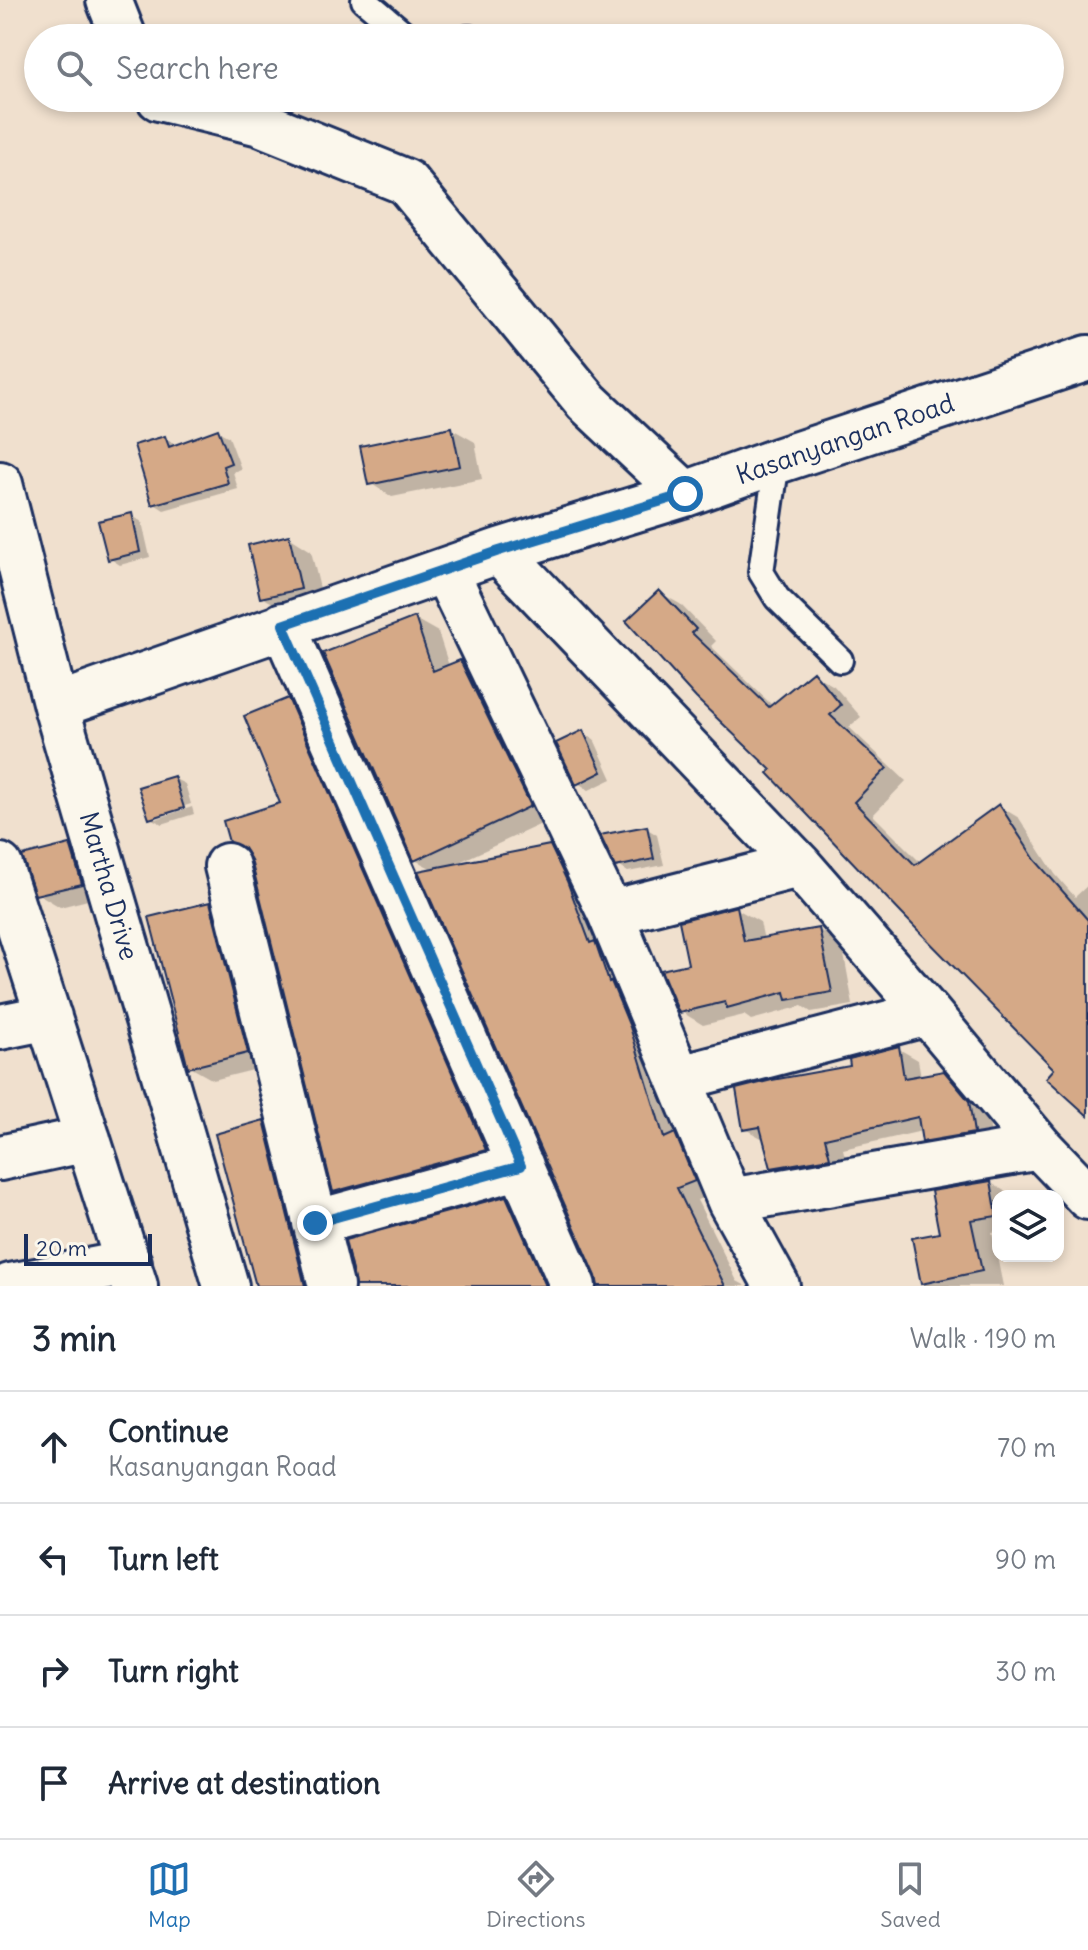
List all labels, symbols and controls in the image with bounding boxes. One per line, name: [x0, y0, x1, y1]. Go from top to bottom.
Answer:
search box: [24, 24, 1064, 112]
icon: search: [52, 46, 96, 90]
text: Search here: [116, 49, 279, 87]
street label: Kasanyangan Road: [731, 386, 958, 491]
route start: [667, 476, 703, 512]
street label: Martha Drive: [73, 808, 146, 964]
map controls: [992, 1190, 1064, 1262]
button: layers: [992, 1190, 1064, 1262]
route end: [297, 1205, 333, 1241]
scale bar: [24, 1230, 152, 1266]
text: 20 m: [36, 1234, 87, 1262]
text: 3 min: [32, 1317, 117, 1360]
text: Walk · 190 m: [910, 1322, 1056, 1355]
text: Continue: [108, 1412, 229, 1450]
icon: ahead: [32, 1425, 76, 1469]
text: 70 m: [997, 1431, 1056, 1464]
text: Kasanyangan Road: [108, 1450, 337, 1483]
icon: left: [32, 1537, 76, 1581]
text: Turn left: [108, 1540, 219, 1578]
text: 90 m: [995, 1543, 1056, 1576]
icon: right: [32, 1649, 76, 1693]
text: Turn right: [108, 1652, 239, 1690]
text: 30 m: [995, 1655, 1056, 1688]
icon: arrive: [32, 1761, 76, 1805]
text: Arrive at destination: [108, 1764, 380, 1802]
tab: Map: [147, 1857, 191, 1933]
tab: Directions: [486, 1857, 586, 1933]
tab: Saved: [880, 1857, 941, 1933]

